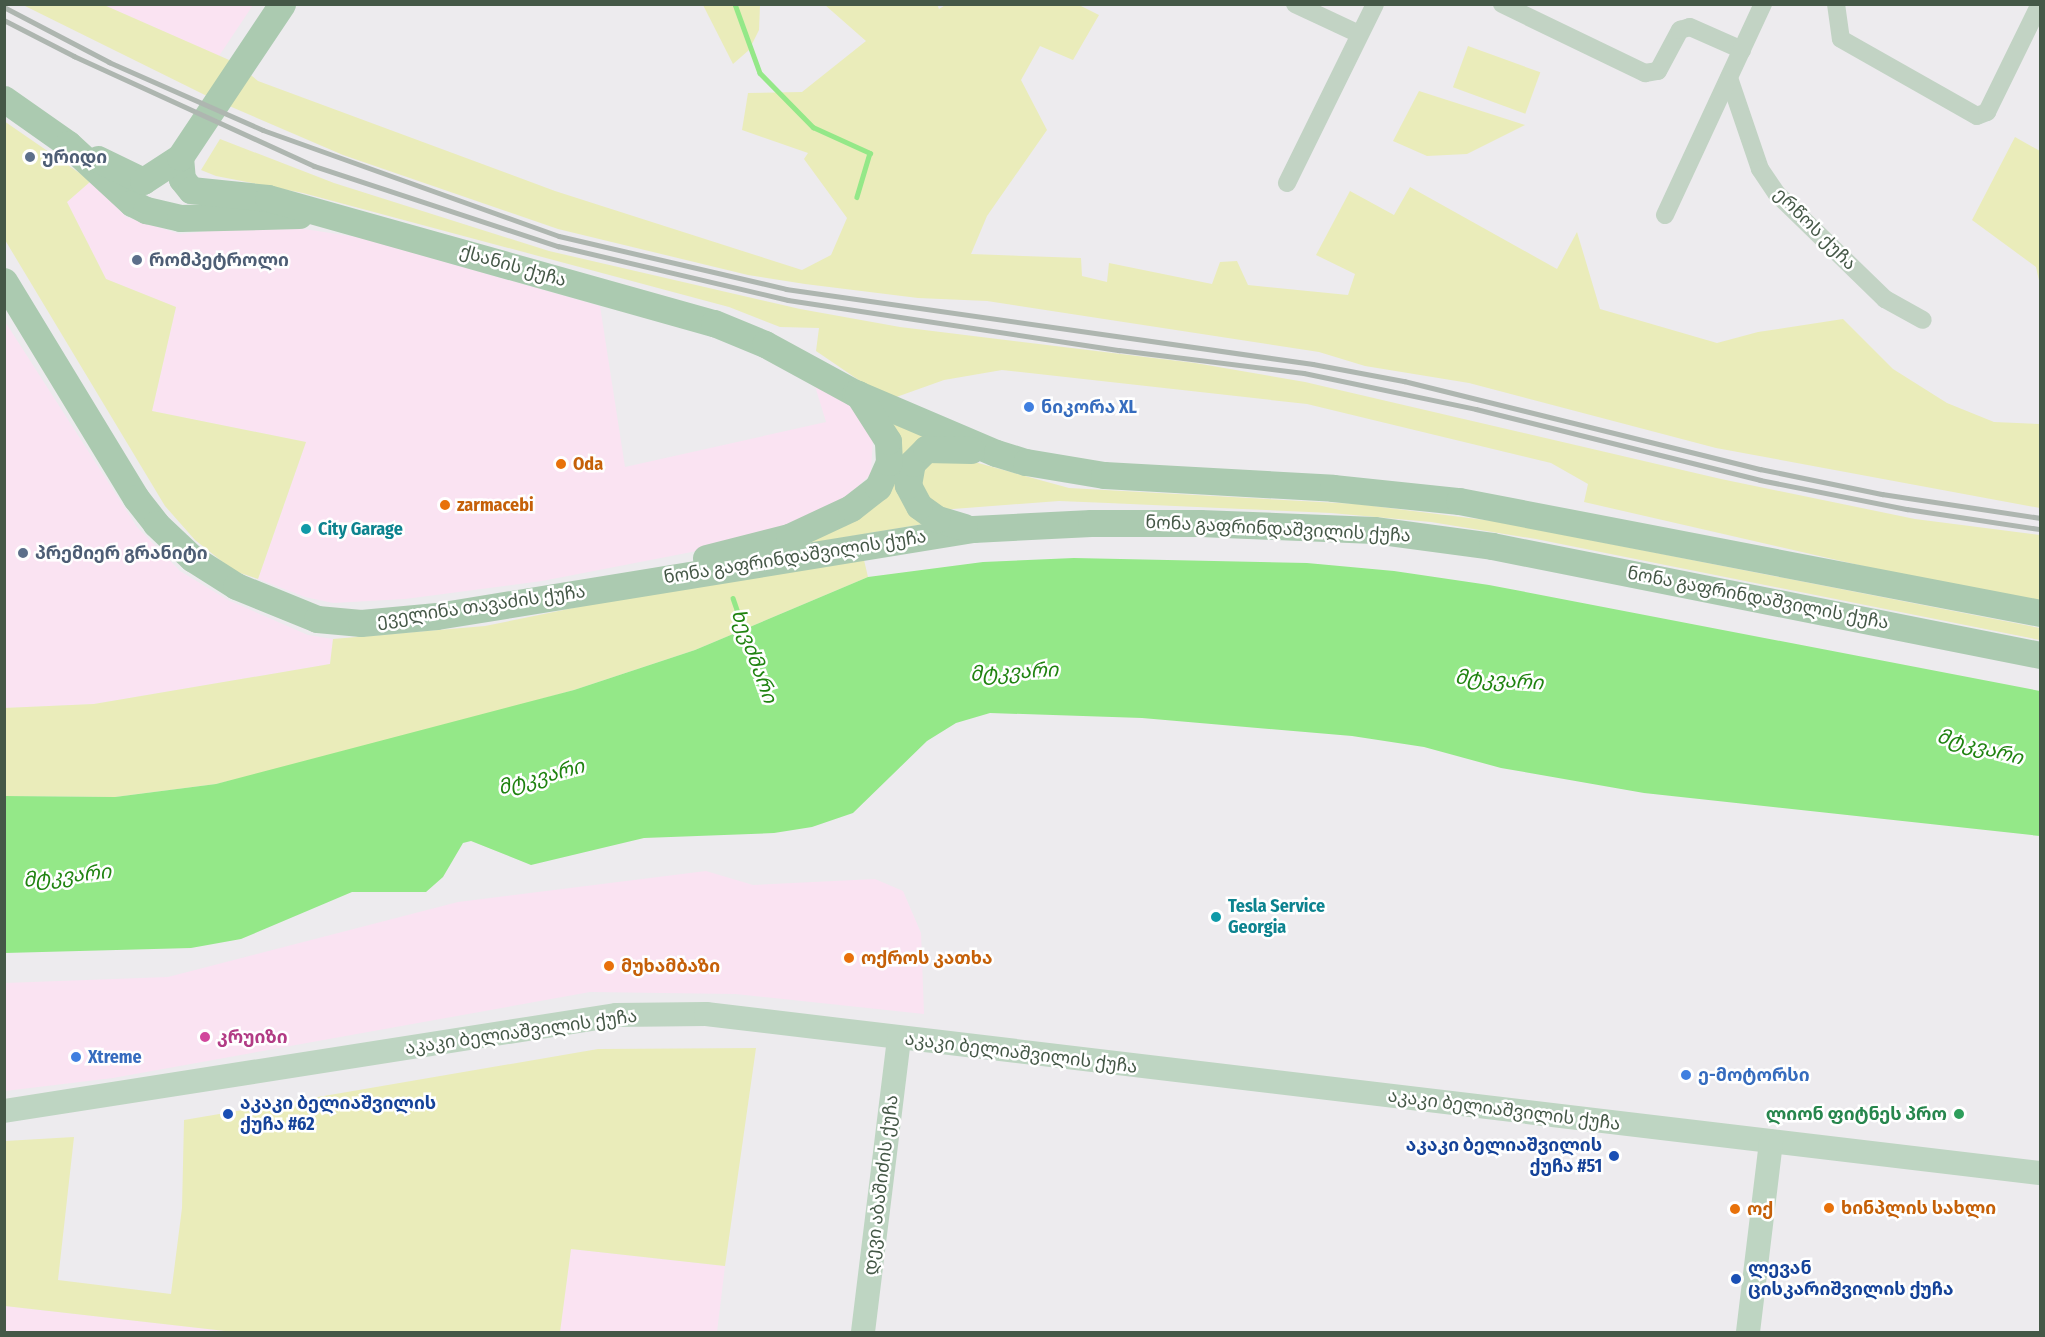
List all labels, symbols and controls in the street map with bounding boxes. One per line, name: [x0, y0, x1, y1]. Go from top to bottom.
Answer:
place label: ურიდი: [42, 146, 107, 168]
marker: ურიდი: [23, 150, 37, 164]
street label: ერწოს ქუჩა: [1769, 183, 1861, 275]
street label: ქსანის ქუჩა: [457, 240, 569, 292]
place label: რომპეტროლი: [149, 249, 289, 271]
marker: რომპეტროლი: [130, 253, 144, 267]
place label: ნიკორა XL: [1041, 396, 1137, 418]
marker: ნიკორა XL: [1022, 400, 1036, 414]
place label: Oda: [573, 453, 603, 475]
marker: Oda: [554, 457, 568, 471]
place label: zarmacebi: [457, 494, 534, 516]
marker: zarmacebi: [438, 498, 452, 512]
street label: ნონა გაფრინდაშვილის ქუჩა: [1145, 511, 1411, 547]
place label: City Garage: [318, 518, 403, 540]
marker: City Garage: [299, 522, 313, 536]
street label: ნონა გაფრინდაშვილის ქუჩა: [662, 526, 928, 588]
place label: პრემიერ გრანიტი: [35, 542, 208, 564]
marker: პრემიერ გრანიტი: [16, 546, 30, 560]
street label: ნონა გაფრინდაშვილის ქუჩა: [1626, 562, 1890, 634]
street label: ეველინა თავაძის ქუჩა: [375, 581, 587, 631]
water label: ხევძმარი: [726, 606, 782, 706]
water label: მტკვარი: [969, 658, 1059, 686]
water label: მტკვარი: [1454, 665, 1544, 695]
water label: მტკვარი: [1934, 724, 2026, 770]
water label: მტკვარი: [495, 754, 587, 800]
water label: მტკვარი: [22, 859, 112, 893]
place label: Tesla Service Georgia: [1228, 896, 1325, 938]
marker: Tesla Service Georgia: [1209, 910, 1223, 924]
place label: ოქროს კათხა: [861, 947, 993, 969]
marker: ოქროს კათხა: [842, 951, 856, 965]
place label: მუხამბაზი: [621, 955, 720, 977]
marker: მუხამბაზი: [602, 959, 616, 973]
street label: აკაკი ბელიაშვილის ქუჩა: [404, 1005, 638, 1059]
place label: კრუიზი: [217, 1026, 288, 1048]
street label: აკაკი ბელიაშვილის ქუჩა: [904, 1028, 1138, 1078]
marker: კრუიზი: [198, 1030, 212, 1044]
place label: Xtreme: [88, 1046, 142, 1068]
marker: Xtreme: [69, 1050, 83, 1064]
place label: ე-მოტორსი: [1698, 1064, 1810, 1086]
marker: ე-მოტორსი: [1679, 1068, 1693, 1082]
street label: აკაკი ბელიაშვილის ქუჩა: [1387, 1085, 1621, 1135]
place label: აკაკი ბელიაშვილის ქუჩა #62: [240, 1093, 436, 1136]
street label: დევი აბაშიძის ქუჩა: [859, 1094, 903, 1276]
place label: ლიონ ფიტნეს პრო: [1766, 1103, 1947, 1125]
marker: აკაკი ბელიაშვილის ქუჩა #62: [221, 1107, 235, 1121]
marker: ლიონ ფიტნეს პრო: [1952, 1107, 1966, 1121]
place label: აკაკი ბელიაშვილის ქუჩა #51: [1406, 1135, 1602, 1178]
marker: აკაკი ბელიაშვილის ქუჩა #51: [1607, 1149, 1621, 1163]
place label: ხინპლის სახლი: [1841, 1197, 1996, 1219]
place label: ოქ: [1747, 1198, 1773, 1220]
marker: ხინპლის სახლი: [1822, 1201, 1836, 1215]
marker: ოქ: [1728, 1202, 1742, 1216]
place label: ლევან ცისკარიშვილის ქუჩა: [1748, 1258, 1954, 1300]
marker: ლევან ცისკარიშვილის ქუჩა: [1729, 1272, 1743, 1286]

